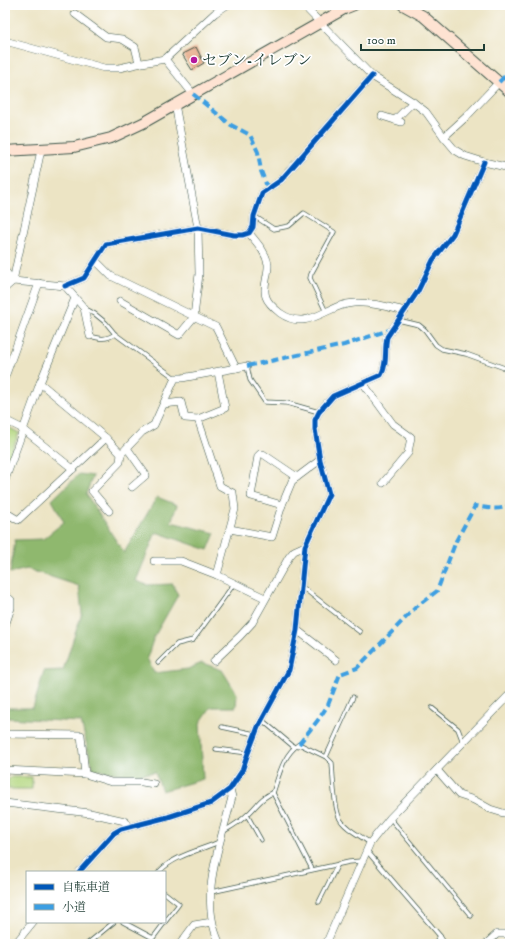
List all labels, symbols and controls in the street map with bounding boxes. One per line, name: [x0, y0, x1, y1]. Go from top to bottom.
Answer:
scale bar: [361, 26, 484, 52]
text: 100 m: [367, 33, 396, 48]
place label: セブン-イレブン: [202, 51, 312, 70]
marker: セブン-イレブン: [189, 55, 199, 65]
legend: [26, 871, 166, 923]
text: 自転車道: [62, 880, 110, 895]
text: 小道: [62, 900, 86, 915]

